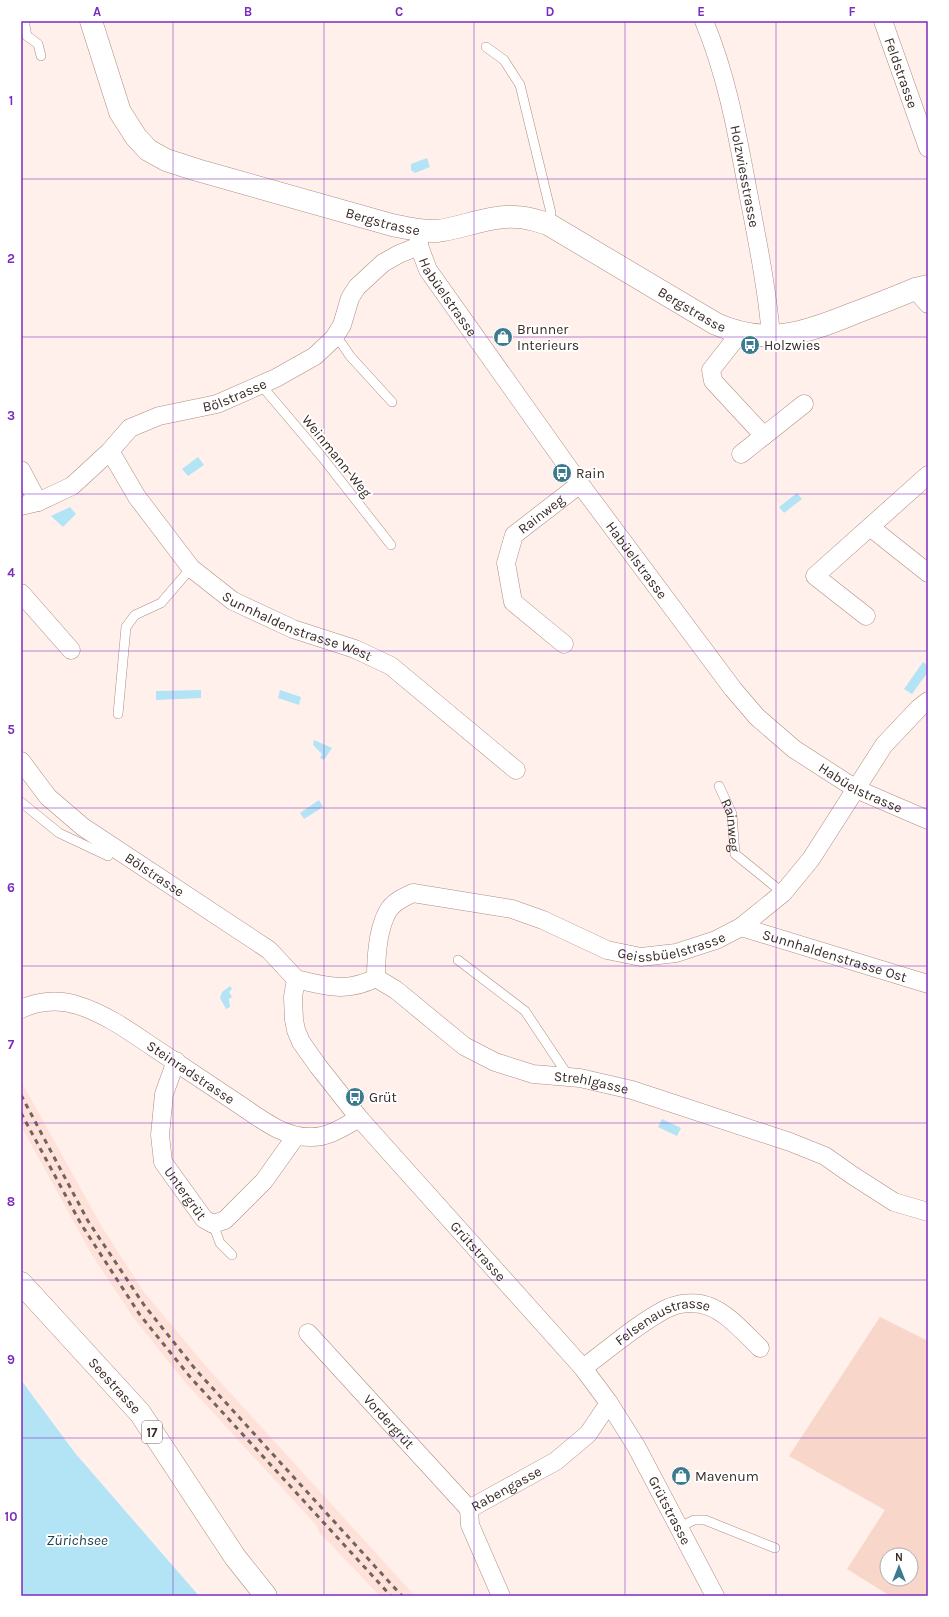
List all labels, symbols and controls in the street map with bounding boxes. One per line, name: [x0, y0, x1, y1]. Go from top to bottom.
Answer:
text: A: [93, 4, 101, 19]
text: B: [244, 4, 252, 19]
text: C: [395, 4, 403, 19]
text: D: [546, 4, 555, 19]
text: E: [697, 4, 705, 19]
text: F: [848, 4, 856, 19]
street label: Feldstrasse: [881, 35, 921, 111]
text: 1: [9, 93, 13, 108]
street label: Holzwiesstrasse: [726, 124, 763, 229]
street label: Bergstrasse: [344, 204, 421, 239]
text: 2: [7, 251, 15, 266]
street label: Habüelstrasse: [415, 255, 481, 340]
street label: Bergstrasse: [655, 283, 728, 336]
place label: Brunner Interieurs: [517, 321, 579, 354]
shop icon: Brunner Interieurs: [492, 326, 514, 348]
bus stop icon: Holzwies: [739, 334, 761, 356]
place label: Holzwies: [764, 337, 820, 354]
street label: Bölstrasse: [201, 375, 269, 416]
text: 3: [7, 408, 15, 423]
street label: Weinmann-Weg: [298, 411, 375, 501]
bus stop icon: Rain: [551, 462, 573, 484]
place label: Rain: [576, 465, 605, 482]
street label: Rainweg: [515, 491, 568, 538]
street label: Habüelstrasse: [602, 518, 671, 602]
text: 4: [7, 565, 15, 580]
street label: Sunnhaldenstrasse West: [219, 588, 375, 665]
text: 5: [7, 722, 15, 737]
street label: Habüelstrasse: [815, 759, 905, 817]
street label: Rainweg: [717, 796, 743, 853]
street label: Bölstrasse: [121, 849, 187, 901]
text: 6: [7, 880, 15, 895]
street label: Sunnhaldenstrasse Ost: [760, 926, 909, 986]
street label: Geissbüelstrasse: [616, 929, 728, 966]
text: 7: [8, 1037, 15, 1052]
street label: Steinradstrasse: [143, 1037, 238, 1108]
street label: Strehlgasse: [553, 1068, 630, 1098]
bus stop icon: Grüt: [344, 1086, 366, 1108]
place label: Grüt: [369, 1089, 397, 1106]
street label: Untergrüt: [160, 1164, 210, 1224]
text: 8: [7, 1194, 15, 1209]
street label: Grütstrasse: [446, 1218, 509, 1285]
street label: Felsenaustrasse: [612, 1295, 713, 1349]
text: 9: [7, 1352, 15, 1367]
street label: Seestrasse: [85, 1354, 144, 1417]
street label: Vordergrüt: [360, 1391, 418, 1452]
road number: 17: [142, 1421, 162, 1443]
street label: Rabengasse: [468, 1463, 545, 1515]
shop icon: Mavenum: [670, 1465, 692, 1487]
place label: Mavenum: [695, 1468, 759, 1485]
street label: Grütstrasse: [644, 1473, 694, 1548]
text: 10: [5, 1509, 17, 1524]
water label: Zürichsee: [46, 1531, 108, 1549]
north arrow: [879, 1547, 919, 1587]
text: N: [895, 1551, 903, 1564]

